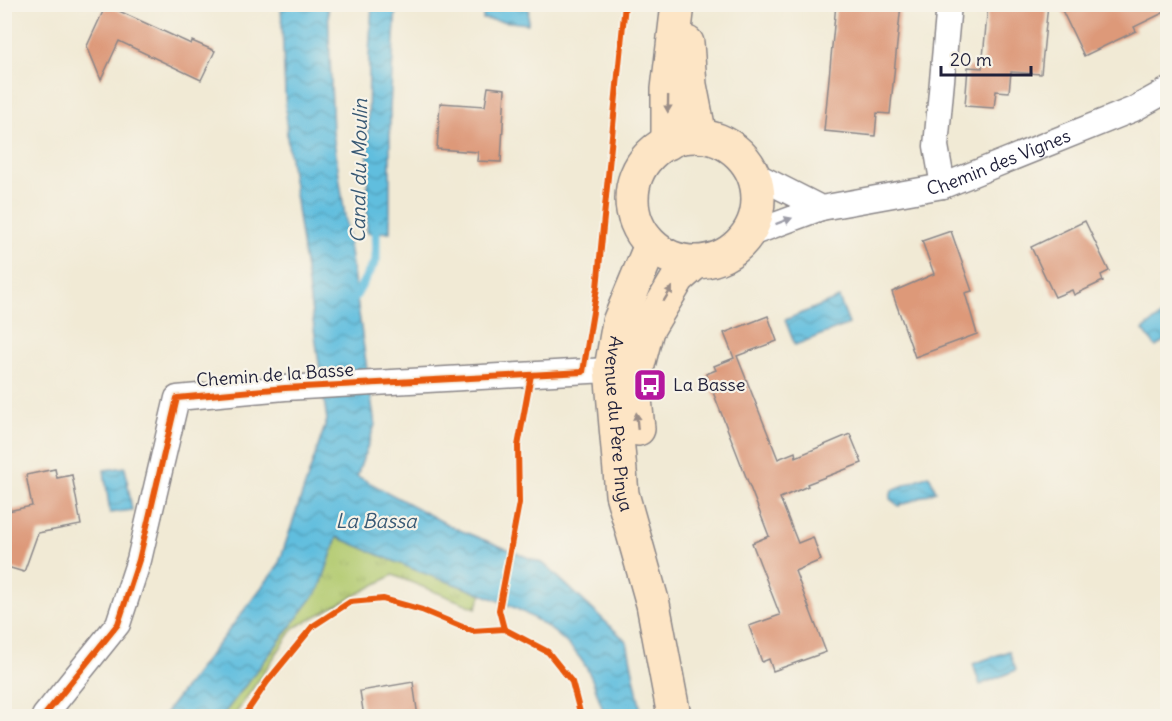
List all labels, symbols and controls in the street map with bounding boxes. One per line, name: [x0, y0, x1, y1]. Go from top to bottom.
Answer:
scale bar: [941, 39, 1031, 77]
text: 20 m: [950, 48, 992, 71]
one-way arrow: [663, 95, 673, 114]
water label: Canal du Moulin: [345, 98, 372, 243]
street label: Chemin des Vignes: [925, 124, 1074, 200]
one-way arrow: [776, 216, 794, 226]
one-way arrow: [663, 286, 674, 302]
street label: Avenue du Père Pinya: [600, 334, 638, 514]
street label: Chemin de la Basse: [196, 358, 354, 391]
bus stop icon: La Basse: [632, 367, 668, 403]
place label: La Basse: [673, 373, 745, 396]
one-way arrow: [632, 411, 642, 430]
water label: La Bassa: [335, 508, 418, 533]

